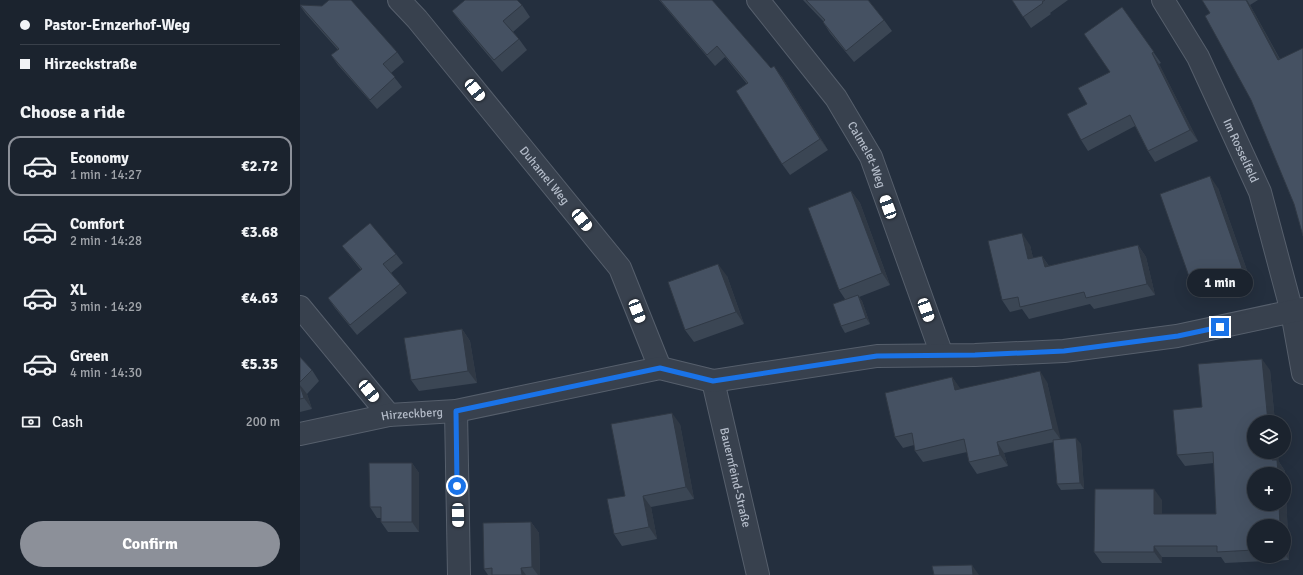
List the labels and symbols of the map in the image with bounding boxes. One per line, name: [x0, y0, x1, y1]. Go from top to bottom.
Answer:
car: [463, 77, 487, 103]
street label: Im Rosselfeld: [1219, 117, 1262, 185]
street label: Calmelet-Weg: [844, 119, 888, 190]
street label: Duhamel Weg: [516, 144, 572, 208]
car: [878, 194, 898, 220]
car: [570, 207, 594, 233]
callout: 1 min: [1187, 269, 1253, 297]
car: [916, 297, 936, 323]
car: [627, 298, 647, 324]
route end: [1211, 318, 1229, 336]
car: [357, 378, 381, 404]
street label: Hirzeckberg: [380, 405, 443, 424]
street label: Bauernfeind-Straße: [716, 426, 754, 529]
route start: [448, 477, 466, 495]
car: [452, 503, 464, 527]

